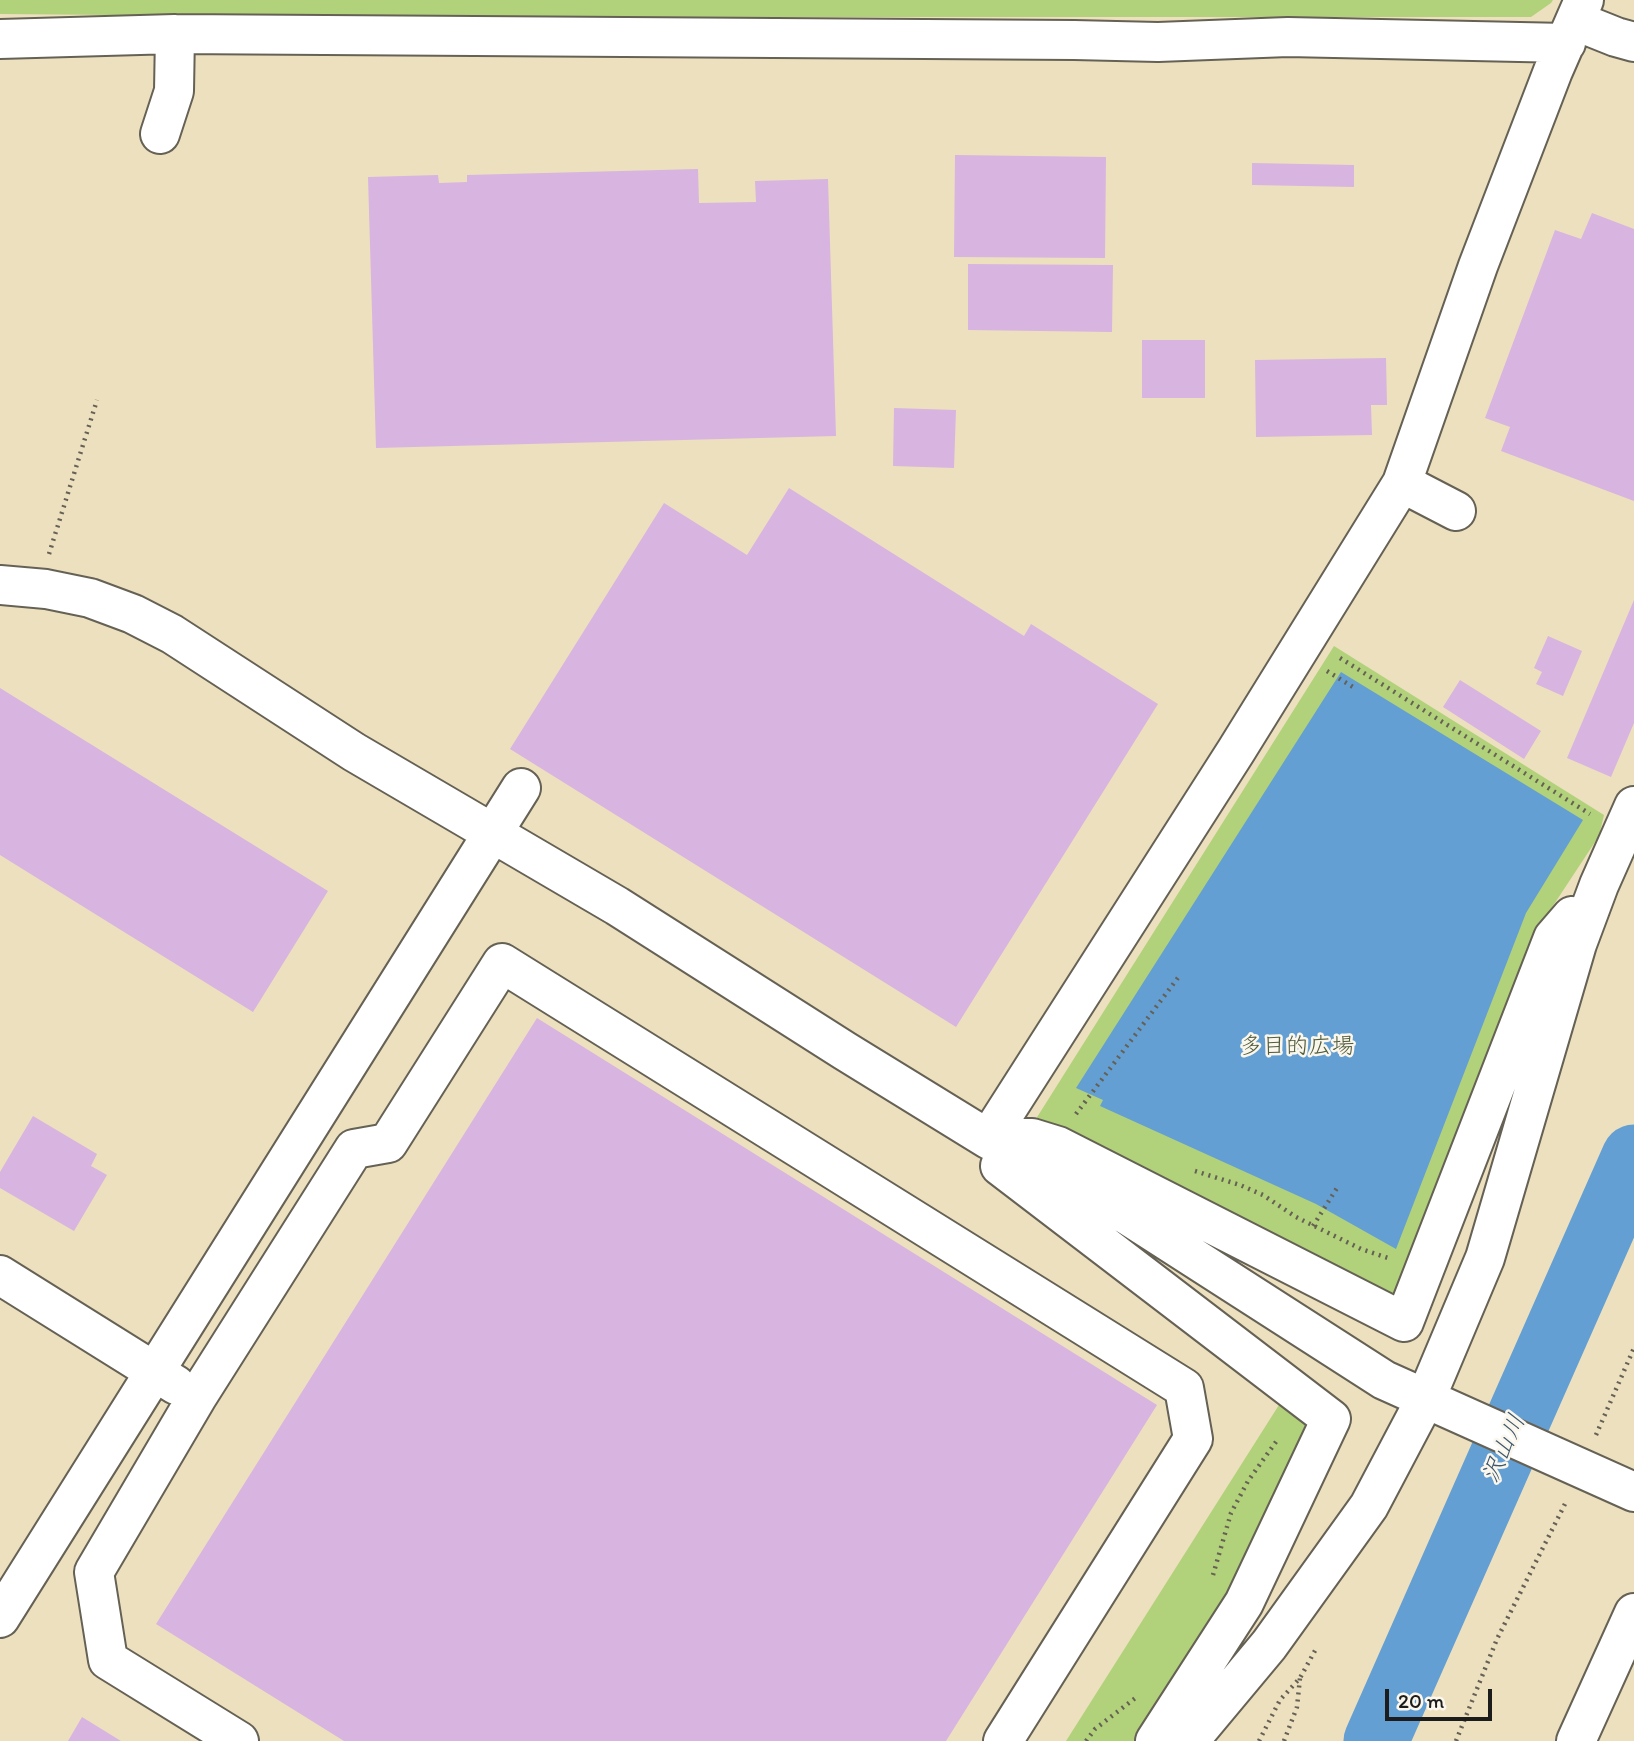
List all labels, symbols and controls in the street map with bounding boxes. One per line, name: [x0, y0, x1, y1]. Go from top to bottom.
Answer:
park label: 多目的広場: [1240, 1033, 1354, 1061]
water label: 沢山川: [1477, 1410, 1533, 1488]
scale bar: [1389, 1674, 1496, 1718]
text: 20 m: [1398, 1688, 1444, 1713]

